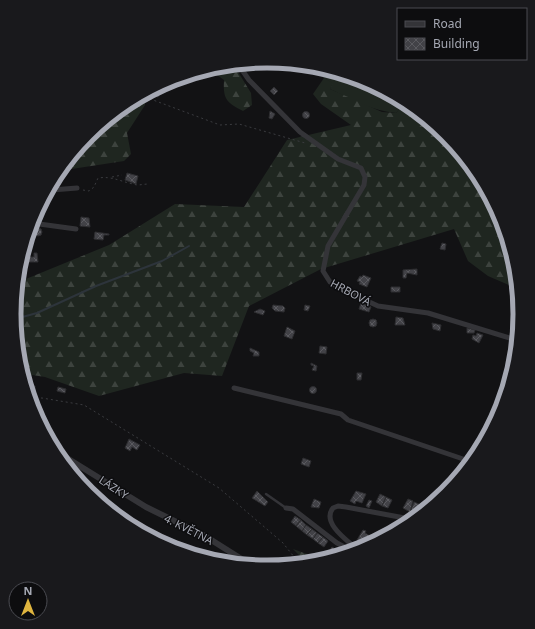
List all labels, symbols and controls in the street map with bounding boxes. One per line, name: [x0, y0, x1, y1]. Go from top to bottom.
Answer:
legend: [397, 8, 527, 60]
text: Road: [433, 15, 462, 32]
text: Building: [433, 35, 480, 52]
street label: HRBOVÁ: [328, 275, 375, 309]
street label: LÁZKY: [96, 472, 132, 502]
street label: 4. KVĚTNA: [162, 510, 217, 548]
north arrow: [8, 581, 48, 621]
text: N: [24, 583, 32, 598]

